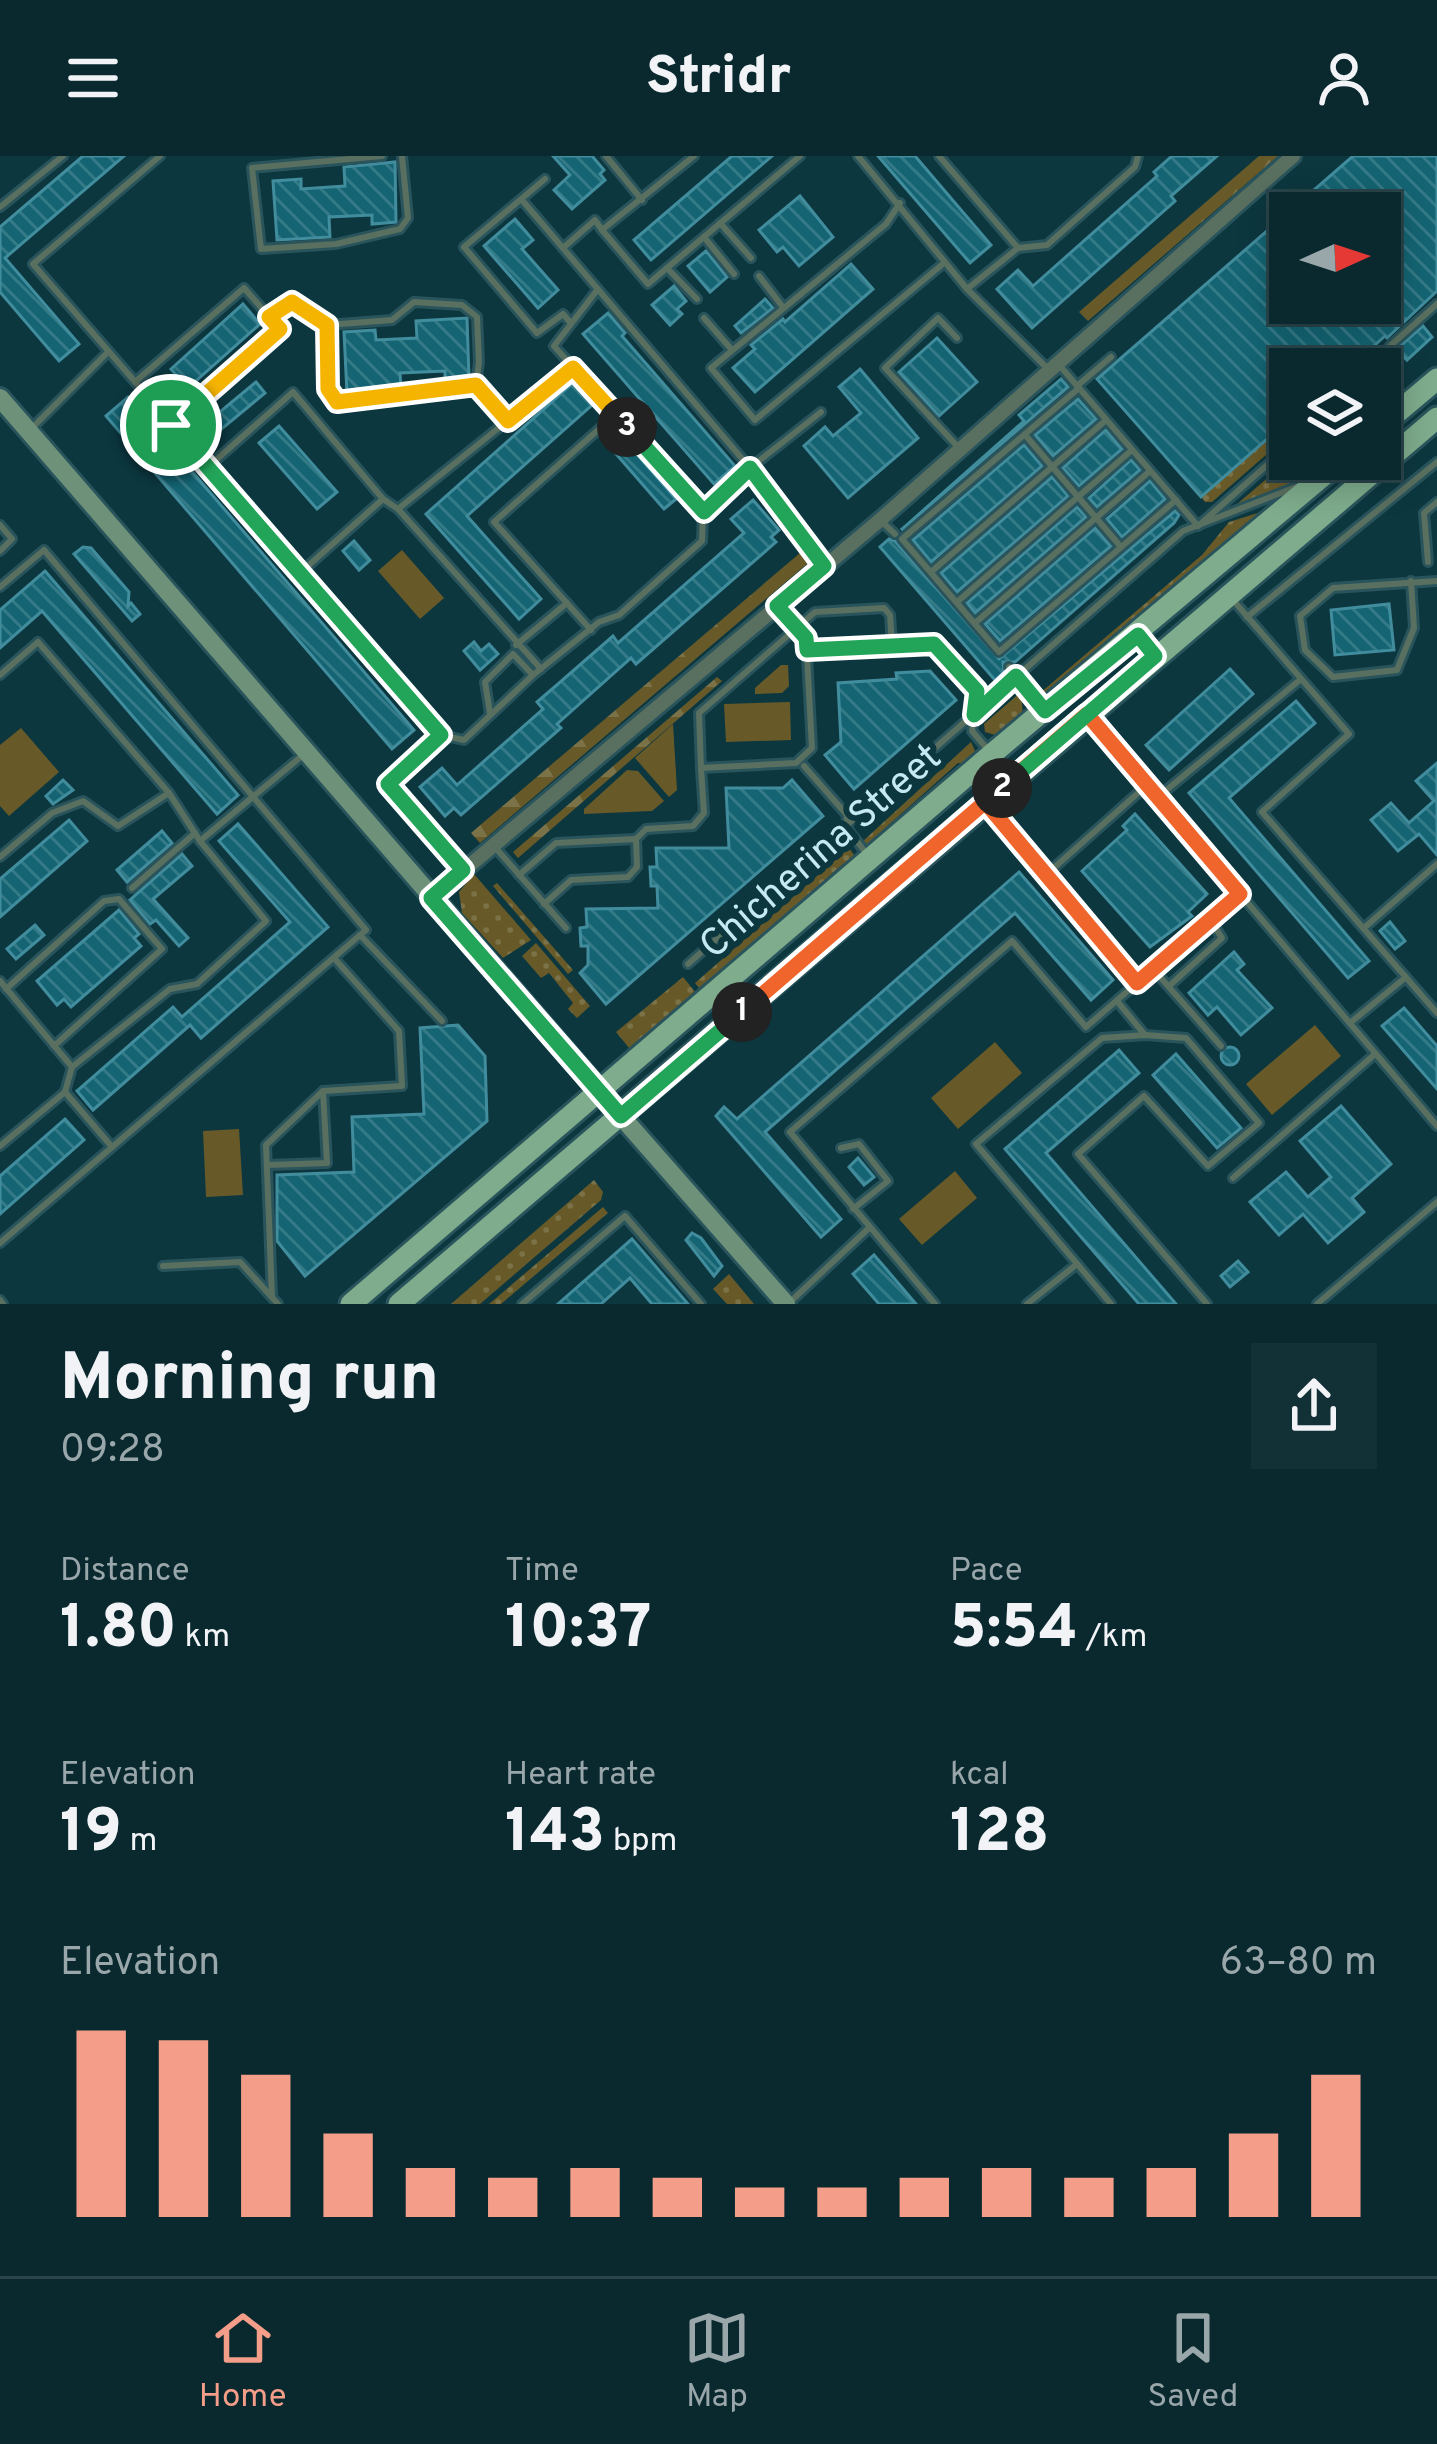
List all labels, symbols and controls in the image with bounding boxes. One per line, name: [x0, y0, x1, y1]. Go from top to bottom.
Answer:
text: Stridr: [646, 44, 791, 113]
icon: menu: [60, 45, 126, 111]
icon: person: [1311, 45, 1377, 111]
north arrow: [1269, 192, 1401, 324]
map controls: [1269, 192, 1401, 480]
button: layers: [1269, 348, 1401, 480]
pin: [120, 374, 222, 476]
icon: arrive: [138, 392, 204, 458]
pin: 3: [597, 397, 657, 457]
text: 3: [617, 406, 637, 448]
street label: Chicherina Street: [691, 735, 953, 971]
pin: 2: [972, 758, 1032, 818]
text: 2: [992, 767, 1012, 809]
pin: 1: [712, 982, 772, 1042]
text: 1: [735, 991, 749, 1033]
text: Morning run: [60, 1340, 439, 1423]
button: share: [1251, 1343, 1377, 1469]
text: 09:28: [60, 1427, 165, 1476]
text: Distance: [60, 1551, 190, 1593]
text: Time: [505, 1551, 579, 1593]
text: Pace: [950, 1551, 1023, 1593]
text: 1.80: [60, 1593, 177, 1669]
text: 10:37: [505, 1593, 652, 1669]
text: 5:54: [950, 1593, 1078, 1669]
text: km: [177, 1617, 230, 1659]
text: /km: [1078, 1617, 1147, 1659]
text: Elevation: [60, 1755, 196, 1797]
text: Heart rate: [505, 1755, 656, 1797]
text: kcal: [950, 1755, 1009, 1797]
text: 19: [60, 1797, 122, 1873]
text: 143: [505, 1797, 605, 1873]
text: 128: [950, 1797, 1049, 1873]
text: m: [122, 1821, 157, 1863]
text: bpm: [605, 1821, 678, 1863]
text: Elevation: [60, 1940, 220, 1989]
text: 63–80 m: [1220, 1940, 1377, 1989]
tab: Home: [199, 2305, 286, 2419]
tab: Map: [684, 2305, 750, 2419]
tab: Saved: [1148, 2305, 1238, 2419]

